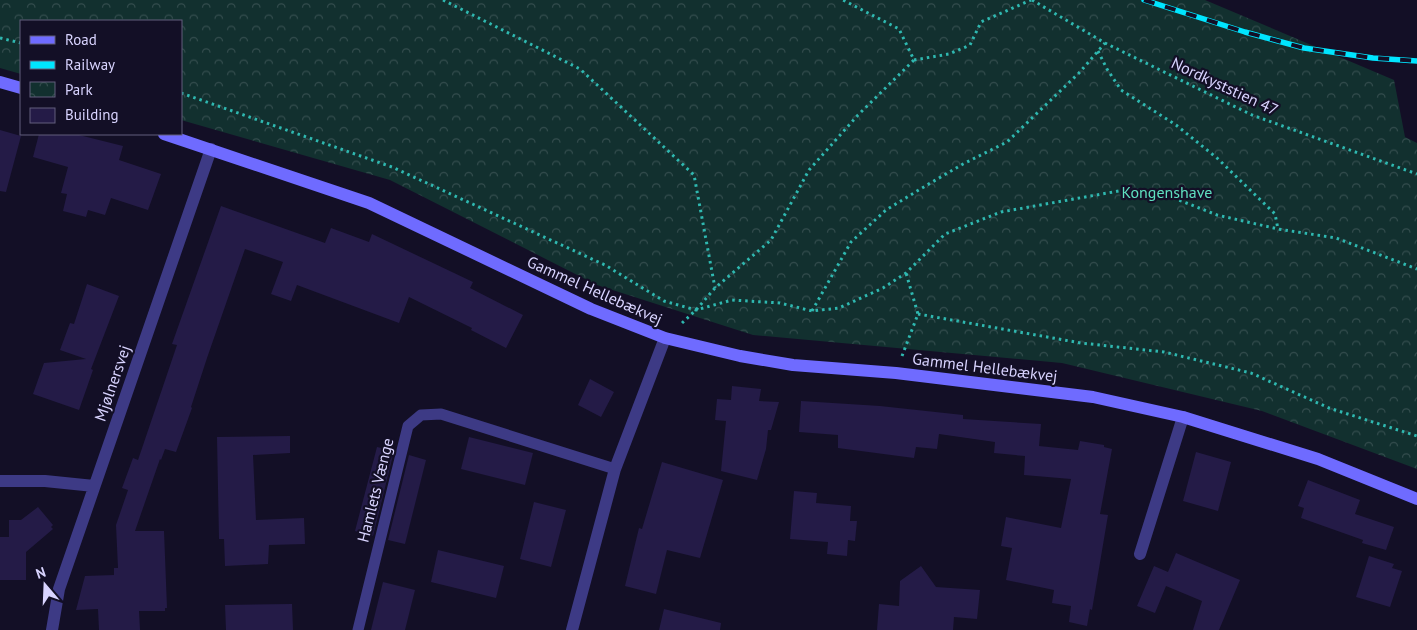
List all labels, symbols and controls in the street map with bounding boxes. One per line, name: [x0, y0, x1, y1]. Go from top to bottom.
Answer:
legend: [20, 20, 182, 135]
text: Road: [65, 30, 97, 49]
street label: Nordkyststien 47: [1168, 53, 1282, 119]
text: Railway: [65, 55, 115, 74]
text: Park: [65, 80, 93, 99]
text: Building: [65, 105, 119, 124]
park label: Kongenshave: [1122, 182, 1212, 202]
street label: Gammel Hellebækvej: [524, 251, 666, 329]
street label: Mjølnersvej: [90, 342, 134, 424]
street label: Gammel Hellebækvej: [911, 348, 1059, 386]
street label: Hamlets Vænge: [352, 436, 398, 544]
north arrow: [20, 560, 70, 610]
text: N: [33, 563, 48, 583]

